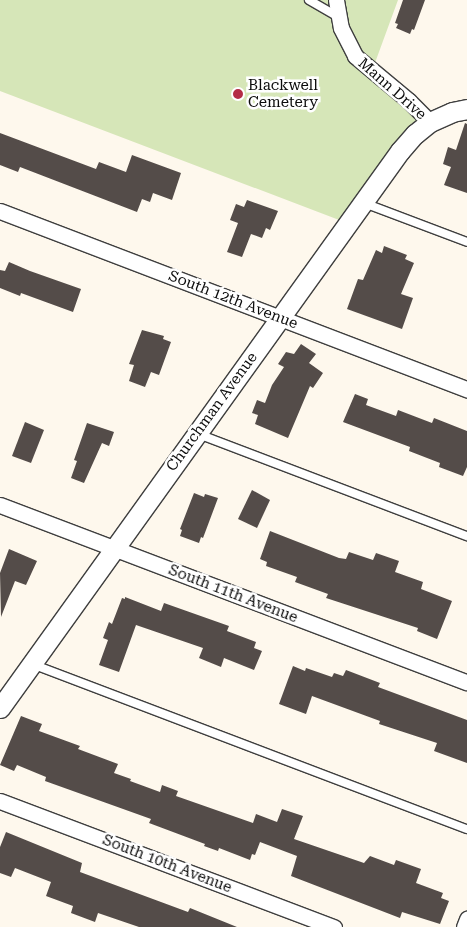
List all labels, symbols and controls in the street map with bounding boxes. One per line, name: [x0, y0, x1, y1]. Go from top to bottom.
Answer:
street label: Mann Drive: [354, 54, 430, 124]
place label: Blackwell Cemetery: [248, 76, 318, 111]
marker: Blackwell Cemetery: [232, 88, 244, 100]
street label: South 12th Avenue: [166, 267, 300, 333]
street label: Churchman Avenue: [163, 349, 261, 475]
street label: South 11th Avenue: [166, 561, 300, 627]
street label: South 10th Avenue: [100, 831, 234, 897]

